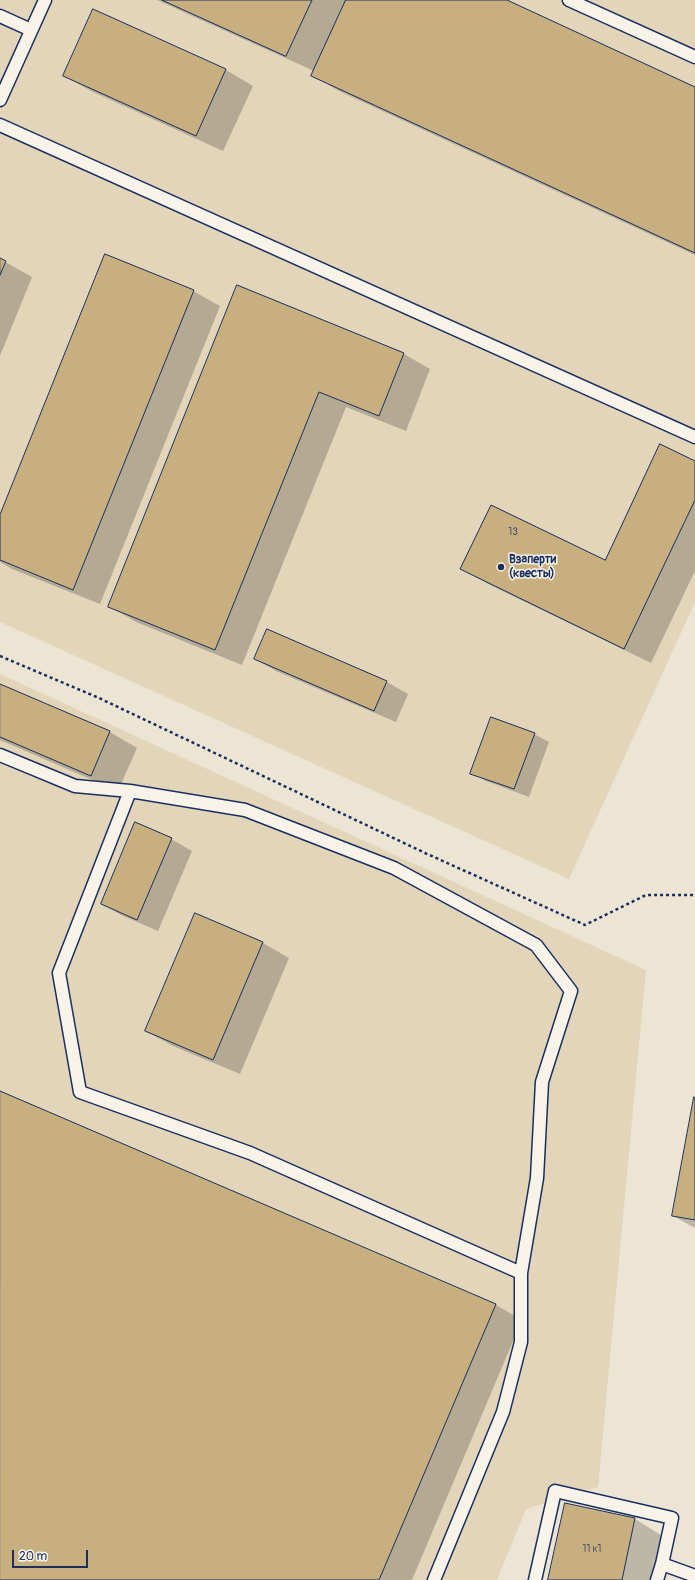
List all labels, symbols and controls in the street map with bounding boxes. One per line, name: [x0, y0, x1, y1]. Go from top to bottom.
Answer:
house number: 13: [508, 526, 518, 538]
place label: Взаперти (квесты): [509, 553, 556, 581]
marker: Взаперти (квесты): [496, 562, 506, 572]
scale bar: [14, 1542, 90, 1568]
house number: 11 к1: [582, 1543, 602, 1555]
text: 20 m: [19, 1549, 47, 1564]

